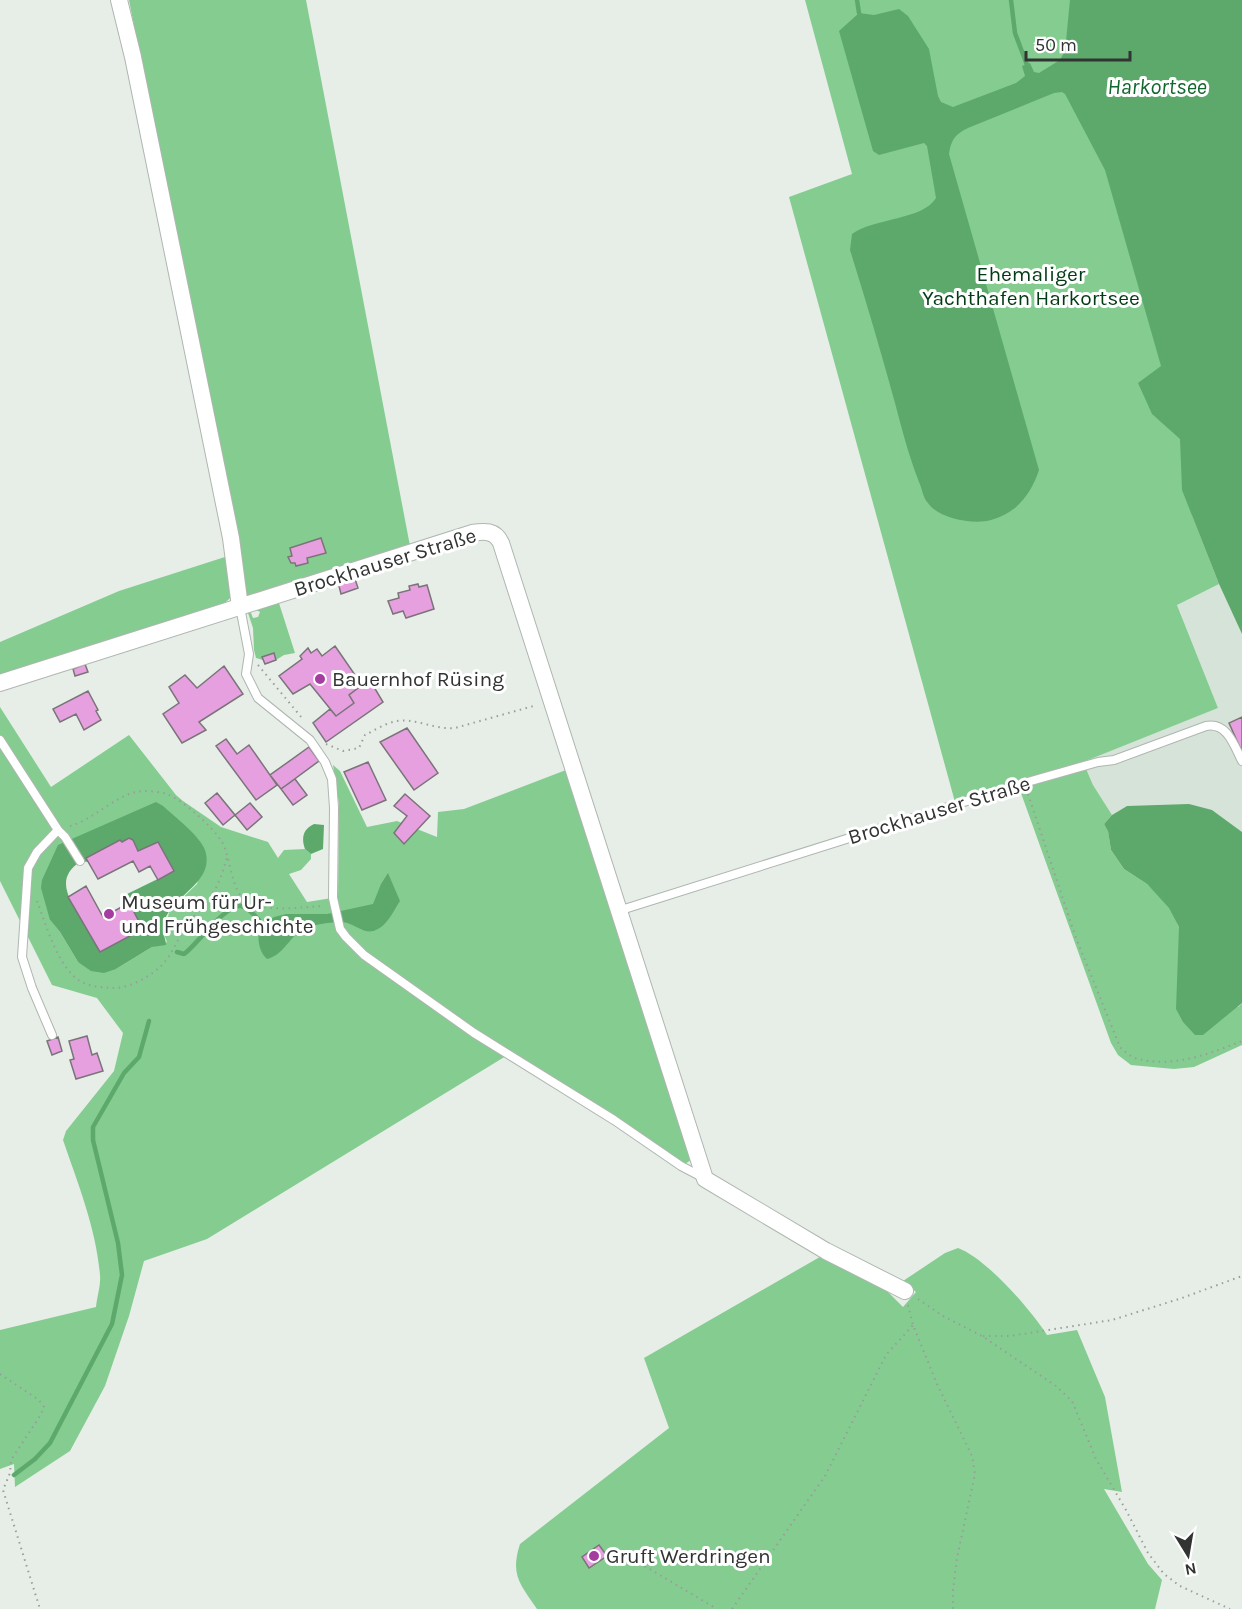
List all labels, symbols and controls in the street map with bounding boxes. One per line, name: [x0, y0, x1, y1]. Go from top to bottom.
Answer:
scale bar: [1026, 24, 1130, 62]
text: 50 m: [1035, 34, 1077, 56]
water label: Harkortsee: [1107, 74, 1207, 100]
park label: Ehemaliger Yachthafen Harkortsee: [922, 262, 1140, 310]
street label: Brockhauser Straße: [291, 523, 479, 601]
place label: Bauernhof Rüsing: [332, 667, 504, 691]
marker: Bauernhof Rüsing: [313, 672, 327, 686]
street label: Brockhauser Straße: [845, 771, 1033, 849]
place label: Museum für Ur- und Frühgeschichte: [121, 890, 313, 938]
marker: Museum für Ur- und Frühgeschichte: [102, 907, 116, 921]
north arrow: [1158, 1525, 1218, 1585]
place label: Gruft Werdringen: [606, 1544, 771, 1568]
marker: Gruft Werdringen: [587, 1549, 601, 1563]
text: N: [1183, 1559, 1198, 1580]

